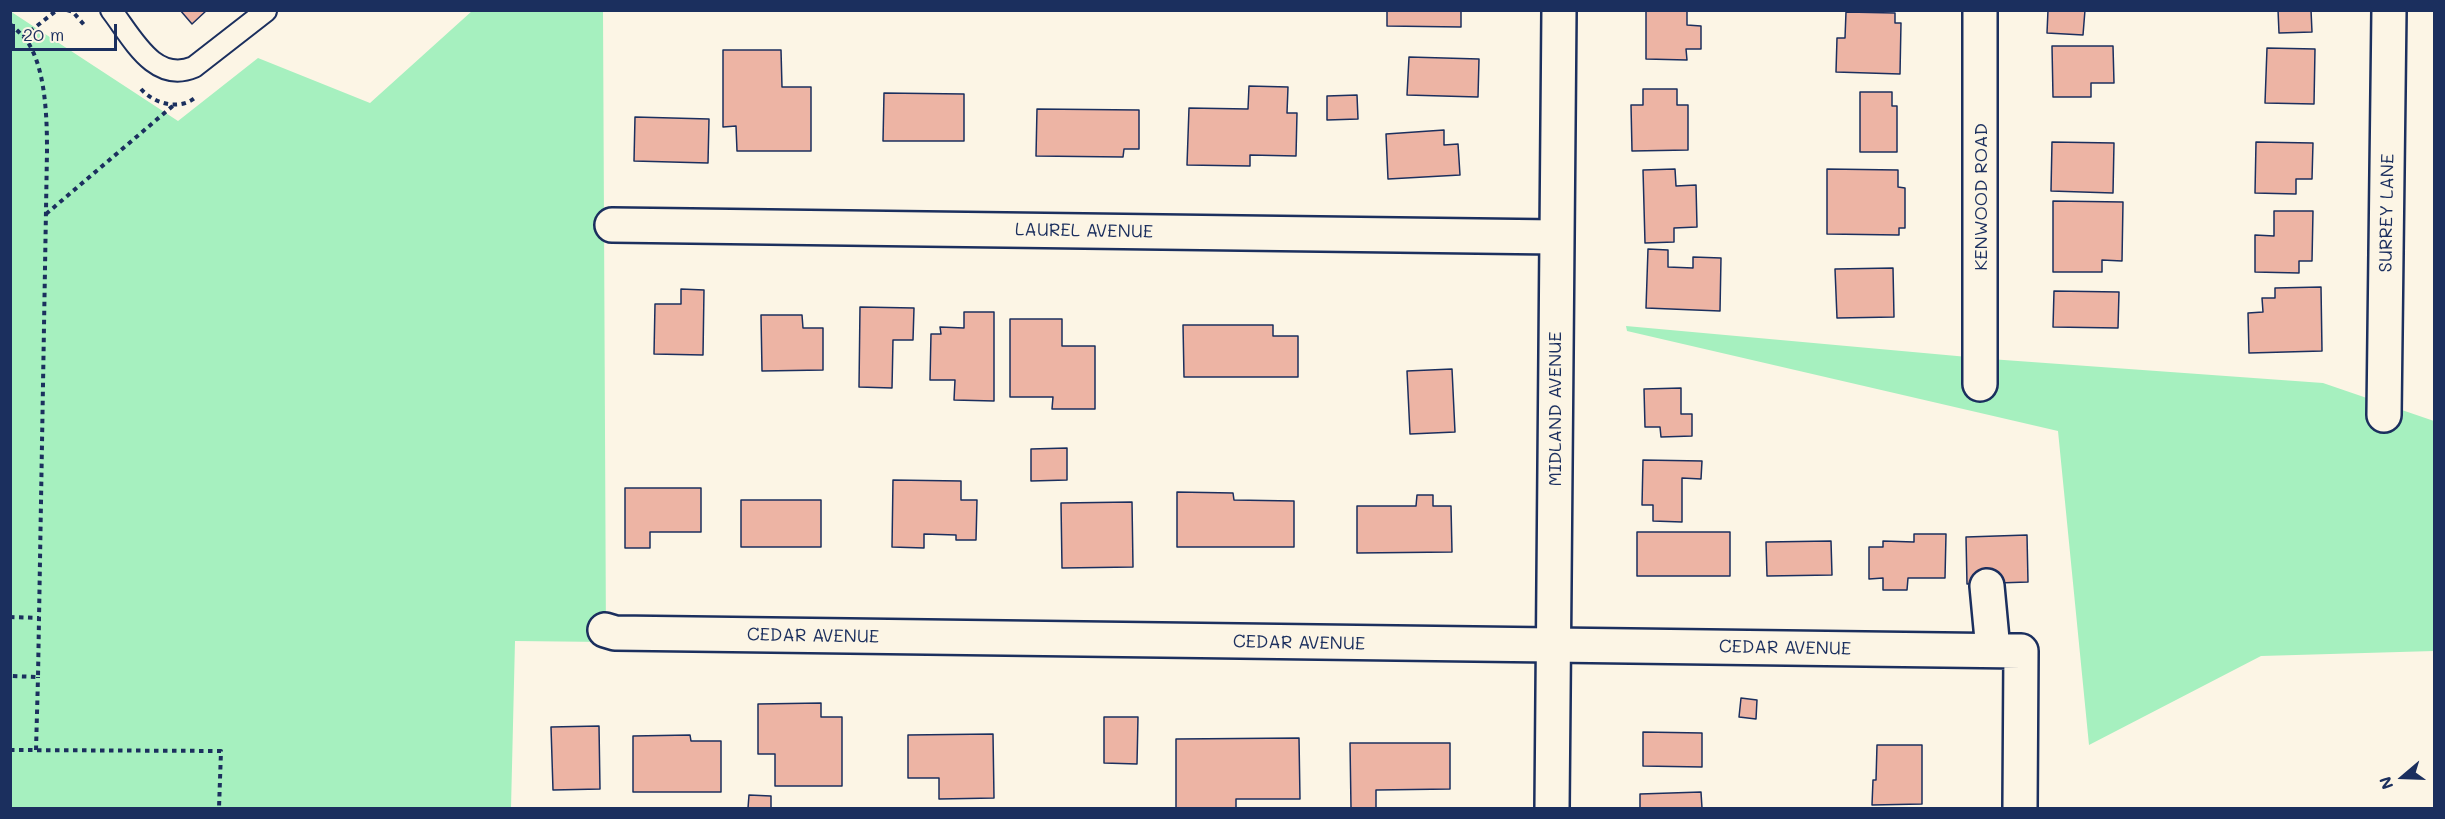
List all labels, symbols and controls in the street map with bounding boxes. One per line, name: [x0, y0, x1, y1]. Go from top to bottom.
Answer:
scale bar: [15, 12, 120, 50]
text: 20 m: [23, 22, 64, 46]
street label: KENWOOD ROAD: [1970, 123, 1992, 271]
street label: SURREY LANE: [2375, 154, 2399, 272]
street label: LAUREL AVENUE: [1015, 219, 1153, 243]
street label: MIDLAND AVENUE: [1544, 331, 1566, 487]
street label: CEDAR AVENUE: [747, 624, 879, 648]
street label: CEDAR AVENUE: [1233, 631, 1365, 655]
street label: CEDAR AVENUE: [1719, 636, 1851, 660]
north arrow: [2373, 747, 2433, 807]
text: N: [2374, 774, 2397, 792]

